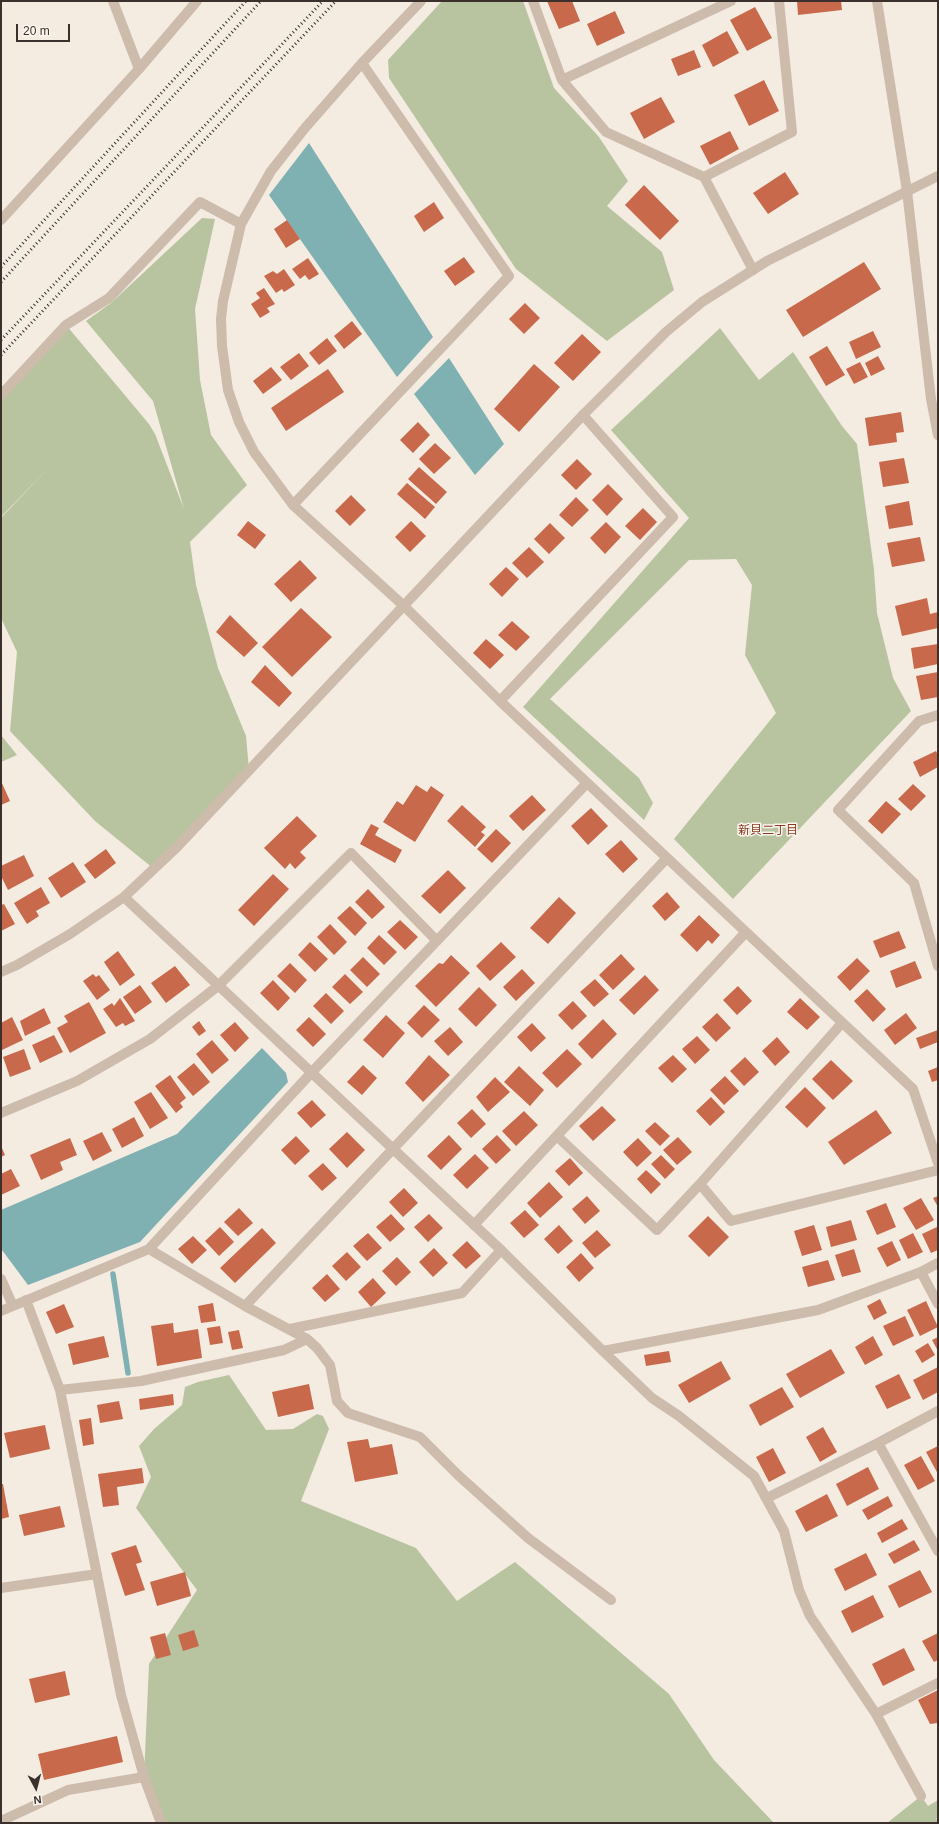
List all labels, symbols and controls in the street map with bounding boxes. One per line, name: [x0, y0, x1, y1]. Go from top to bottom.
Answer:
scale bar: [18, 16, 72, 42]
text: 20 m: [23, 24, 50, 38]
district label: 新貝二丁目: [738, 824, 798, 838]
north arrow: [16, 1768, 56, 1808]
text: N: [33, 1793, 42, 1806]

